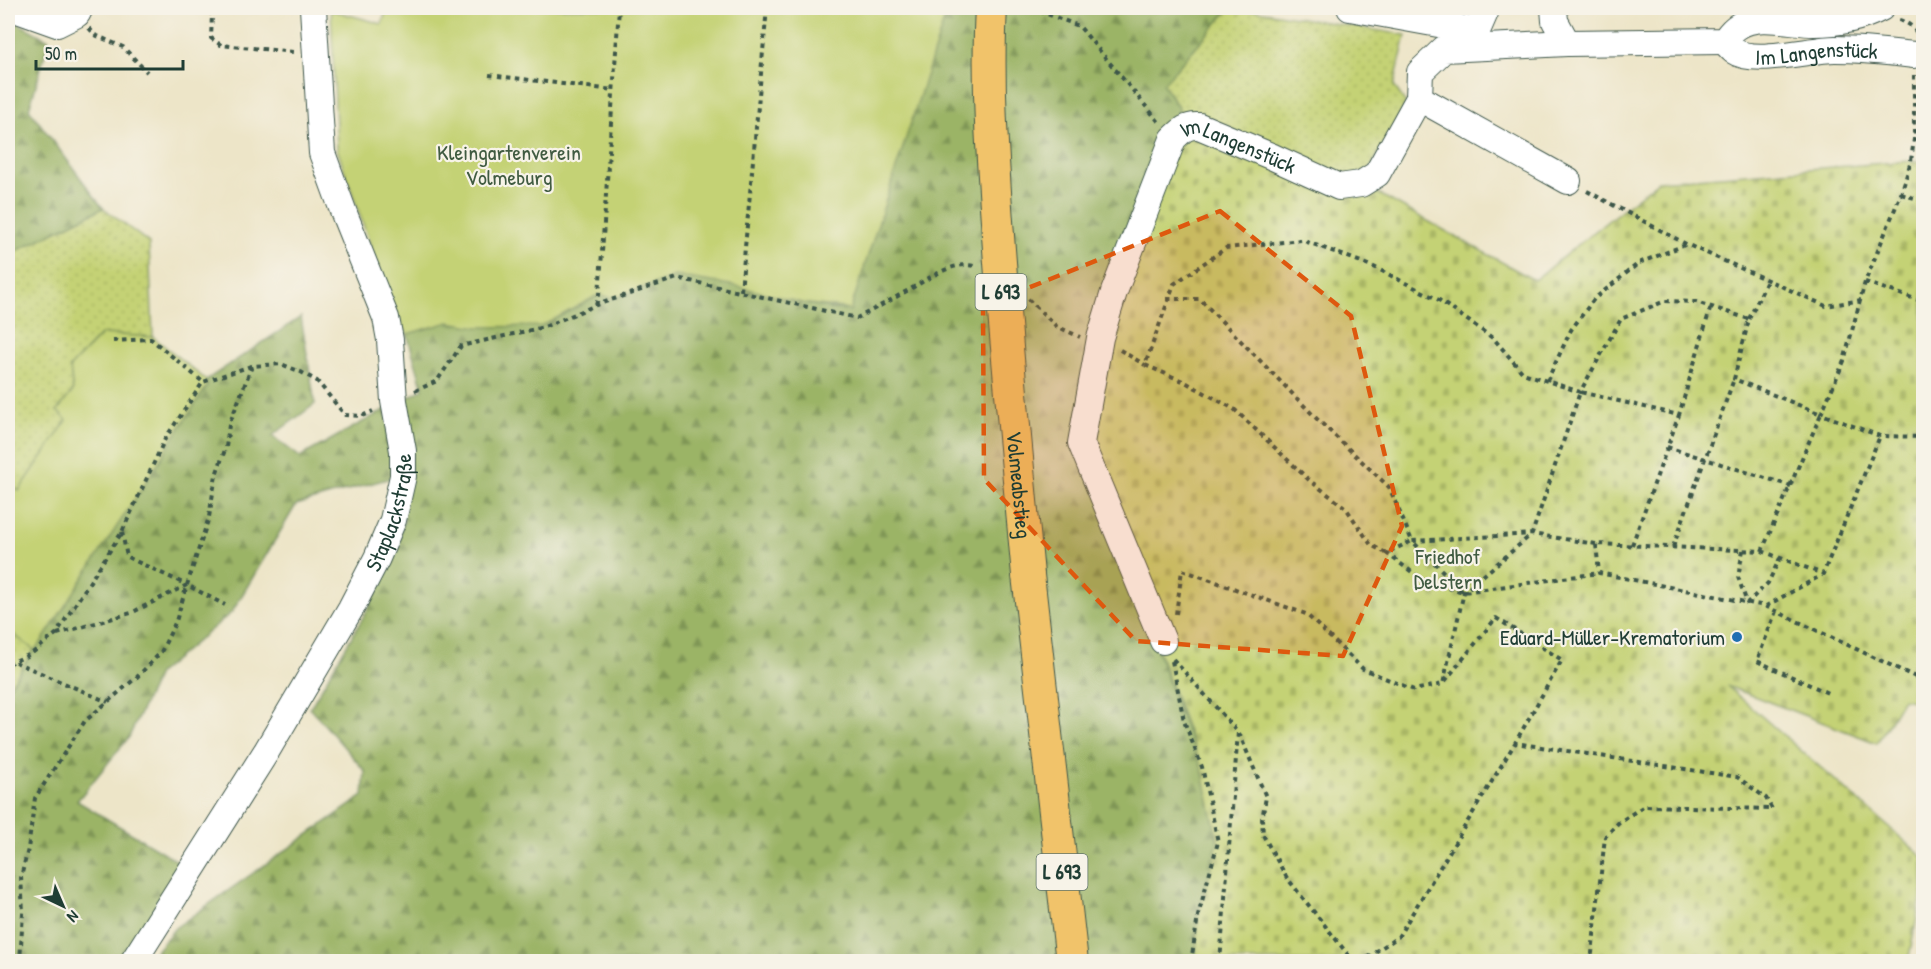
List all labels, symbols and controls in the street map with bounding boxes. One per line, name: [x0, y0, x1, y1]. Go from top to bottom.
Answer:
scale bar: [36, 33, 183, 71]
street label: Im Langenstück: [1755, 34, 1879, 72]
text: 50 m: [45, 41, 77, 66]
street label: Im Langenstück: [1173, 110, 1301, 181]
park label: Kleingartenverein Volmeburg: [437, 137, 581, 192]
road number: L 693: [976, 274, 1026, 310]
street label: Volmeabstieg: [999, 430, 1040, 540]
street label: Staplackstraße: [358, 454, 418, 576]
park label: Friedhof Delstern: [1414, 541, 1482, 596]
place label: Eduard-Müller-Krematorium: [1500, 622, 1725, 652]
marker: Eduard-Müller-Krematorium: [1730, 630, 1744, 644]
road number: L 693: [1036, 854, 1088, 890]
north arrow: [33, 876, 93, 936]
text: N: [62, 906, 84, 928]

